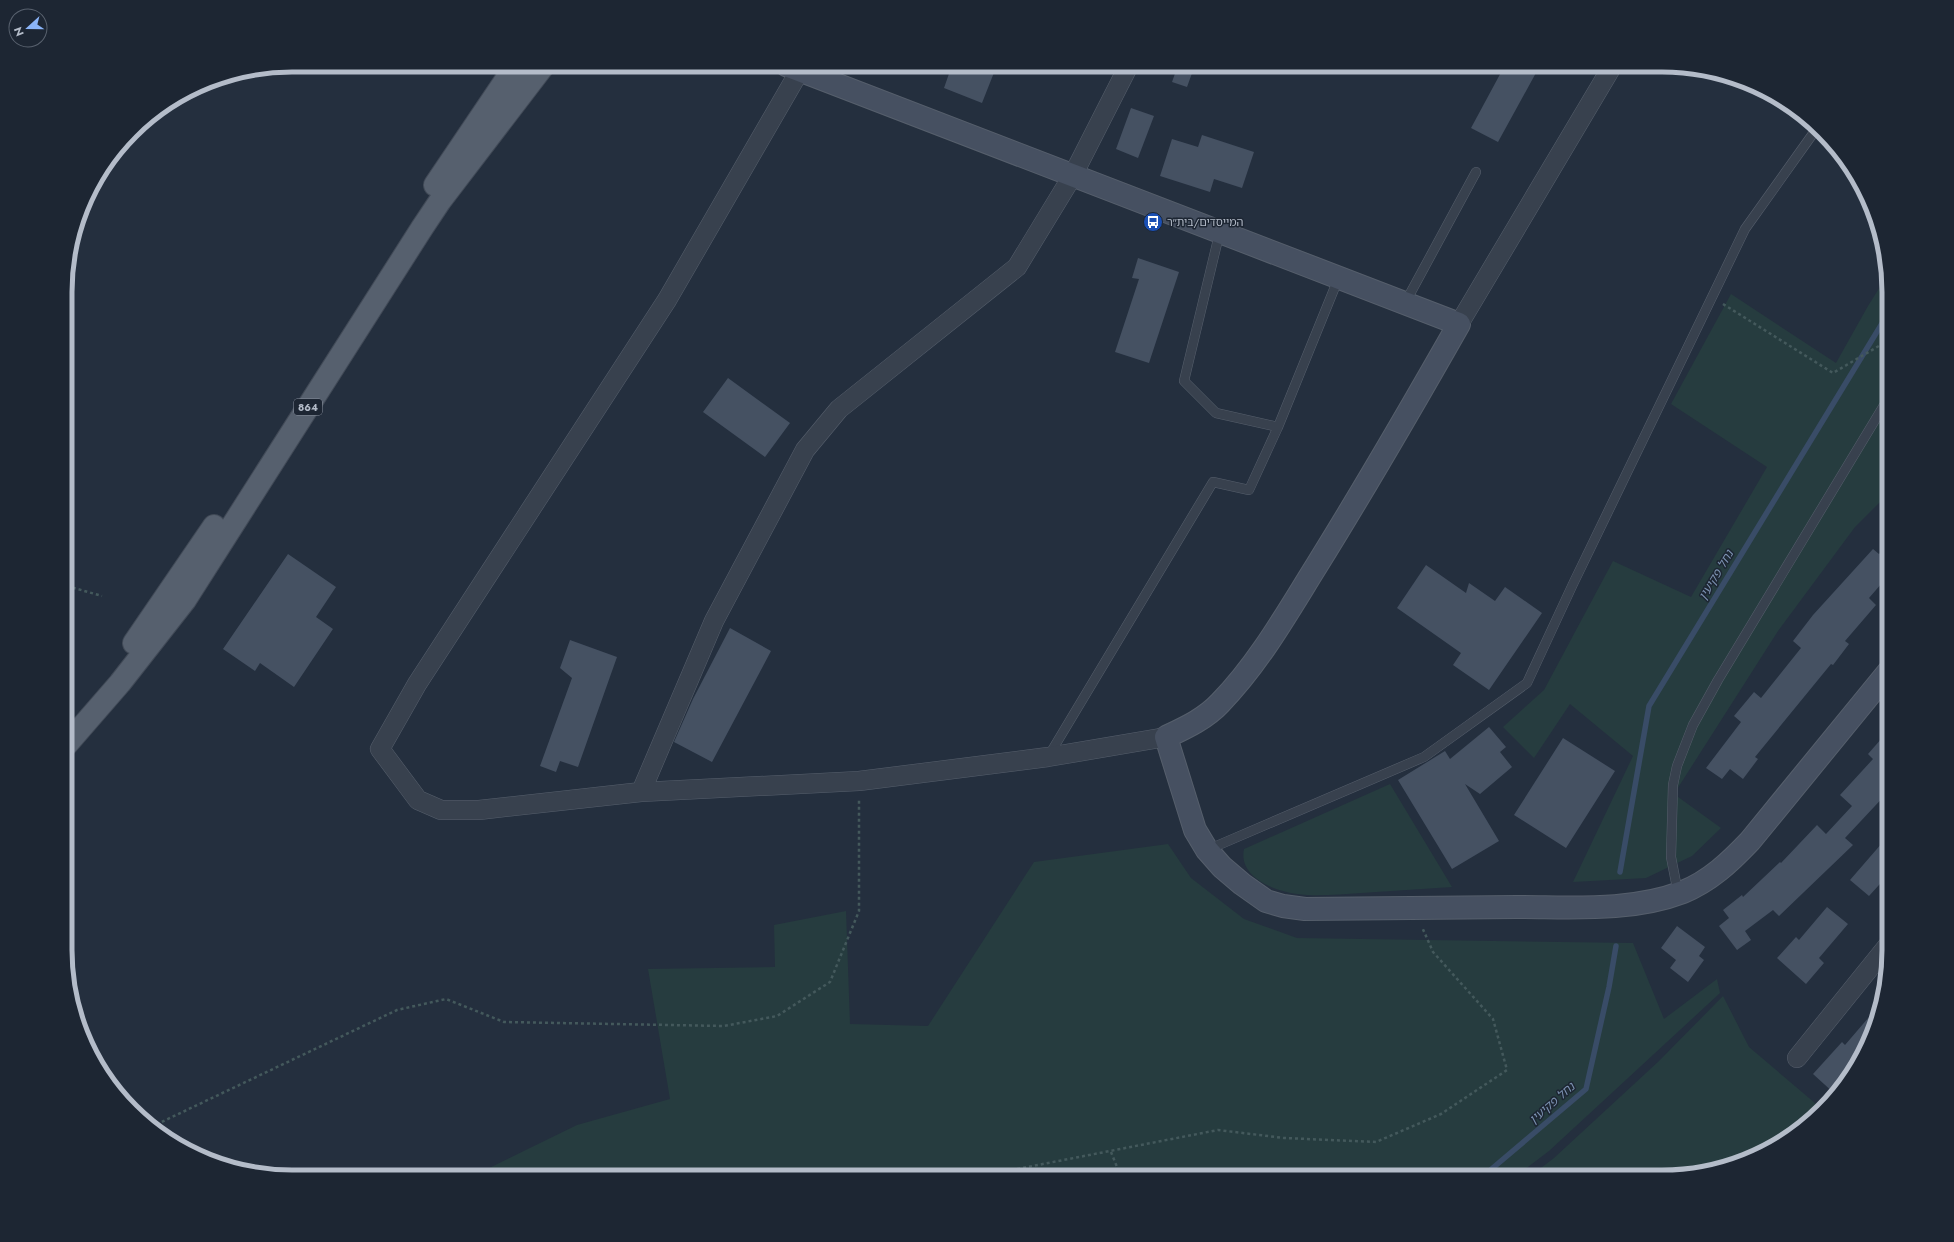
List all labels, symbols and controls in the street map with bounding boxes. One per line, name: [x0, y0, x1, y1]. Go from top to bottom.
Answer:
north arrow: [8, 8, 48, 48]
text: N: [10, 25, 28, 39]
bus stop icon: המייסדים/בית״ר: [1142, 211, 1164, 233]
place label: המייסדים/בית״ר: [1167, 214, 1243, 230]
road number: 864: [294, 399, 322, 415]
water label: נחל פקיעין: [1694, 545, 1739, 603]
water label: נחל פקיעין: [1525, 1077, 1580, 1128]

